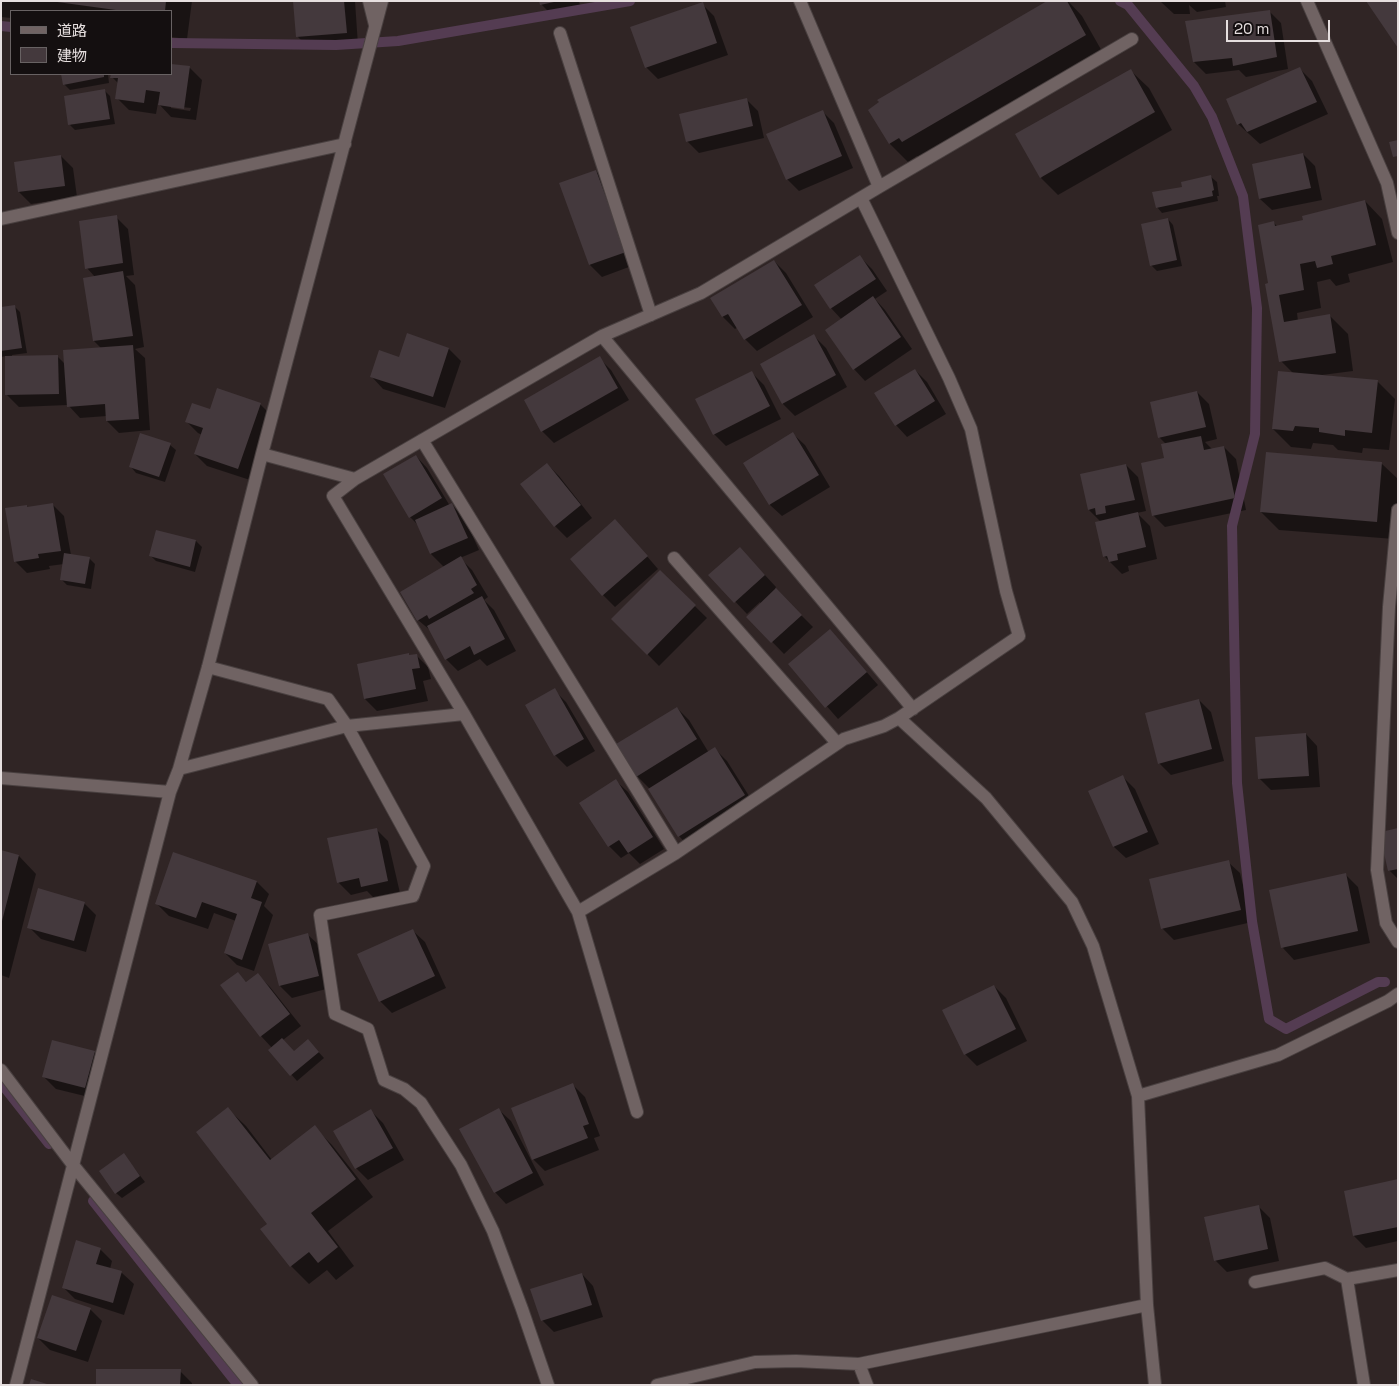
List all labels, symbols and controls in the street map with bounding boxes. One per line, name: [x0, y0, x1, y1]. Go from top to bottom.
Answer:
legend: [10, 10, 172, 75]
scale bar: [1229, 10, 1333, 42]
text: 20 m: [1234, 19, 1269, 38]
text: 道路: [57, 21, 87, 40]
text: 建物: [57, 46, 87, 65]

